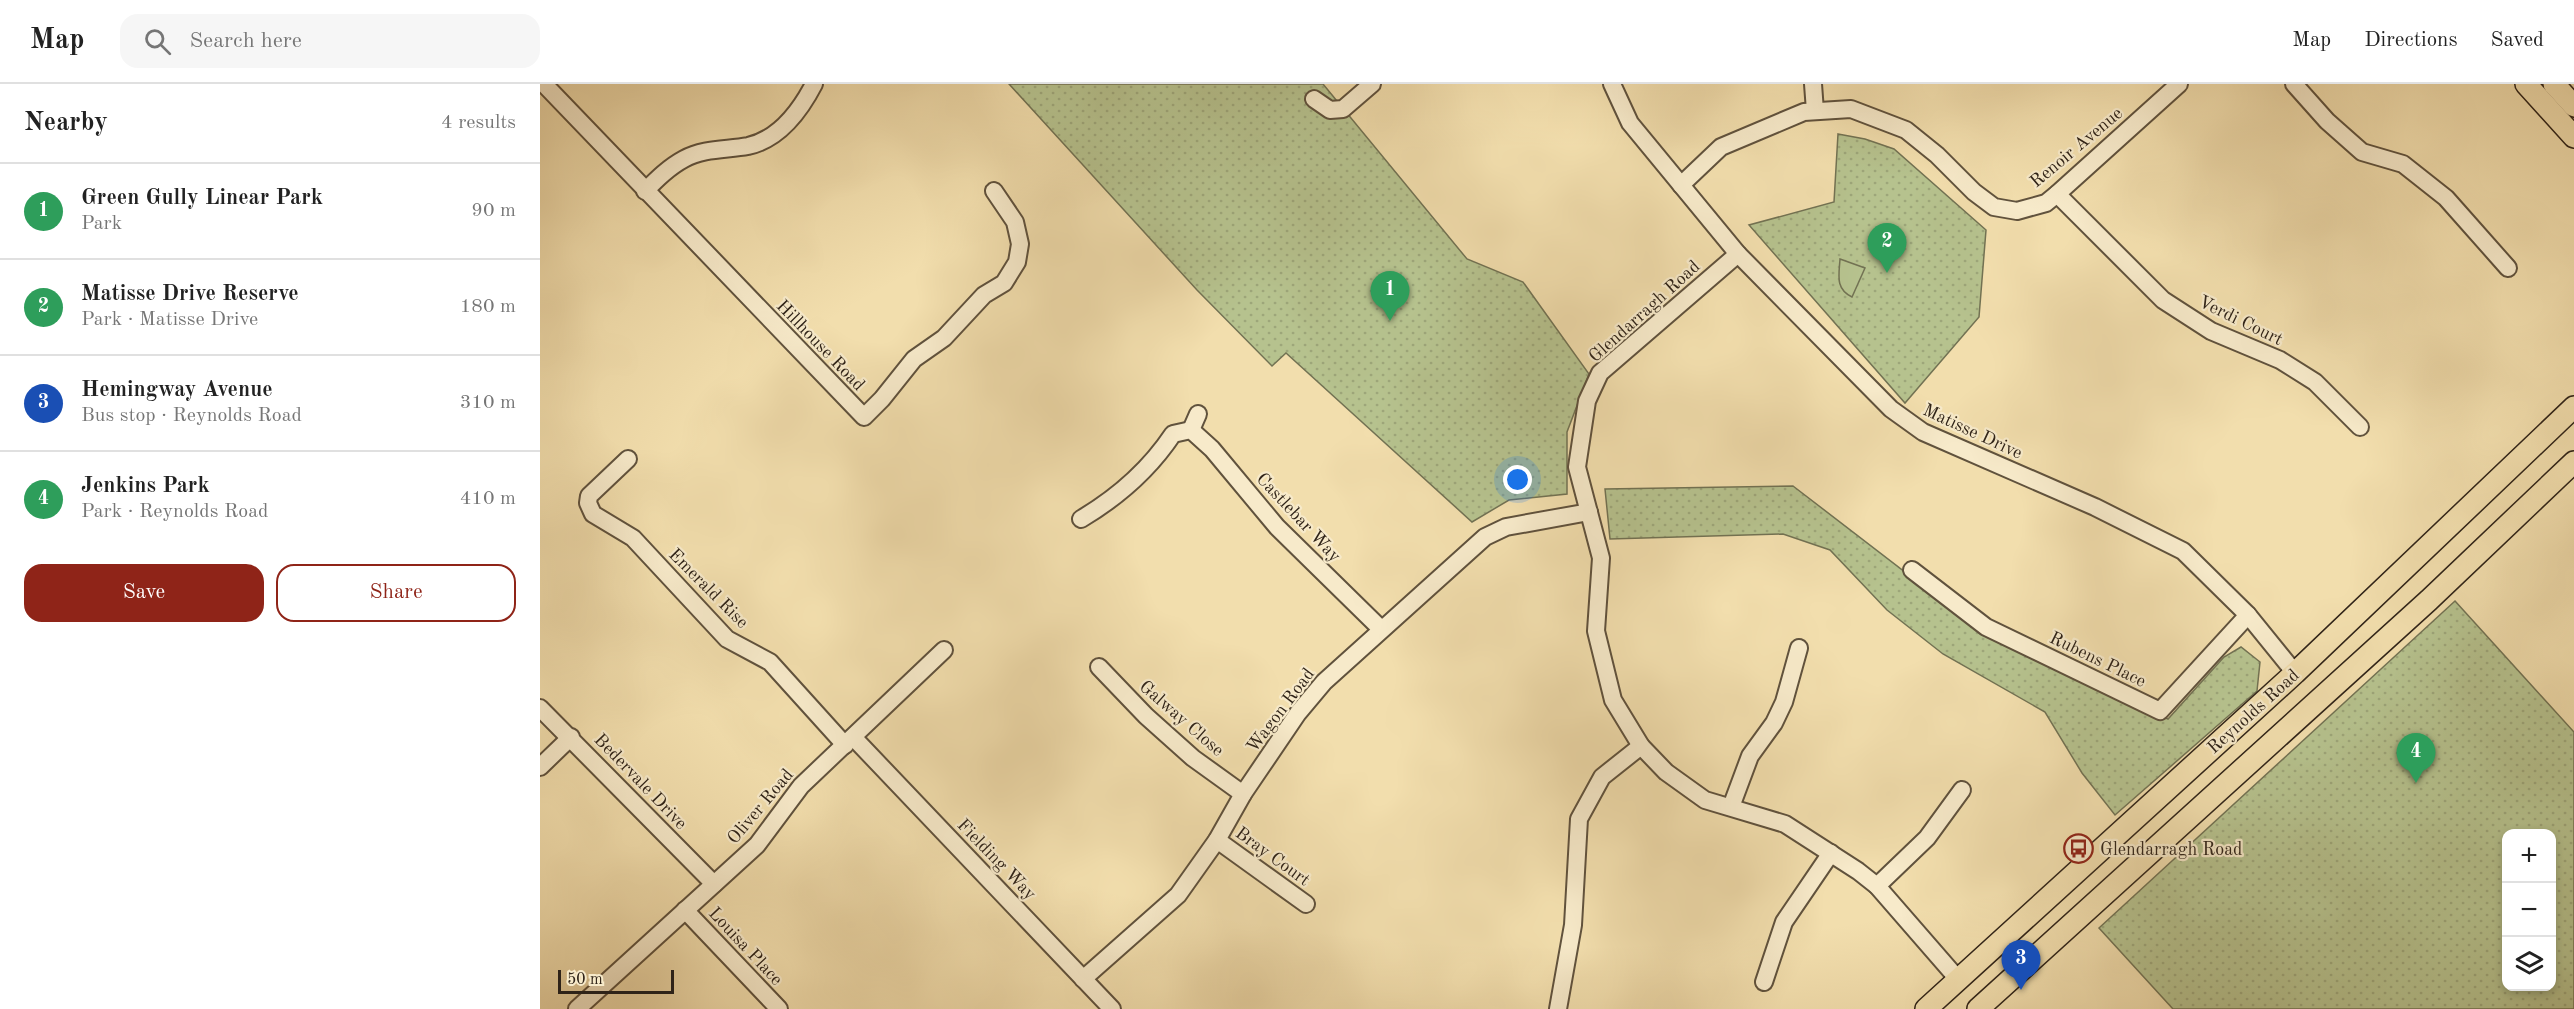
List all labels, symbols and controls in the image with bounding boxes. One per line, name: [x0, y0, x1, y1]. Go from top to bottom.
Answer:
search box: [120, 14, 540, 68]
icon: search: [141, 25, 174, 58]
text: Map: [30, 27, 84, 55]
text: Search here: [189, 30, 302, 52]
text: Map: [2292, 30, 2331, 51]
text: Directions: [2364, 30, 2458, 51]
text: Saved: [2491, 30, 2544, 51]
street label: Renoir Avenue: [2027, 104, 2126, 191]
text: Nearby: [24, 110, 108, 136]
text: 4 results: [441, 113, 516, 133]
text: Green Gully Linear Park: [81, 187, 323, 209]
text: 1: [38, 201, 49, 221]
text: 90 m: [471, 201, 516, 221]
text: Park: [81, 214, 122, 234]
pin: 2: [1868, 224, 1906, 273]
street label: Glendarragh Road: [1586, 257, 1704, 366]
pin: 1: [1370, 272, 1410, 321]
text: Matisse Drive Reserve: [81, 283, 299, 305]
street label: Verdi Court: [2196, 293, 2286, 349]
text: 2: [38, 297, 49, 317]
text: 180 m: [460, 297, 516, 317]
street label: Hillhouse Road: [773, 297, 868, 395]
text: Park · Matisse Drive: [81, 310, 258, 330]
text: Hemingway Avenue: [81, 379, 273, 401]
text: 3: [38, 393, 49, 413]
text: 310 m: [460, 393, 516, 413]
street label: Matisse Drive: [1920, 401, 2025, 463]
text: Bus stop · Reynolds Road: [81, 406, 302, 426]
your location: [1503, 465, 1532, 494]
street label: Castlebar Way: [1253, 470, 1344, 566]
text: Jenkins Park: [81, 475, 210, 497]
text: 4: [38, 489, 49, 509]
text: 410 m: [460, 489, 516, 509]
text: Park · Reynolds Road: [81, 502, 269, 522]
street label: Emerald Rise: [665, 545, 752, 632]
button: Save: [24, 564, 264, 622]
button: Share: [276, 564, 516, 622]
street label: Rubens Place: [2047, 629, 2149, 691]
street label: Wagon Road: [1243, 665, 1318, 756]
street label: Reynolds Road: [2204, 666, 2303, 757]
street label: Galway Close: [1136, 677, 1227, 760]
street label: Bedervale Drive: [590, 730, 690, 833]
pin: 4: [2396, 734, 2436, 783]
street label: Oliver Road: [724, 766, 797, 848]
street label: Fielding Way: [953, 816, 1039, 904]
street label: Bray Court: [1232, 824, 1313, 890]
map controls: [2502, 829, 2556, 991]
button: +: [2502, 829, 2556, 883]
bus stop icon: Glendarragh Road: [2063, 833, 2095, 865]
place label: Glendarragh Road: [2100, 841, 2242, 859]
button: −: [2502, 883, 2556, 937]
street label: Louisa Place: [705, 904, 786, 989]
button: layers: [2502, 937, 2556, 991]
pin: 3: [2002, 940, 2040, 990]
scale bar: [558, 967, 674, 994]
text: 50 m: [567, 972, 603, 988]

